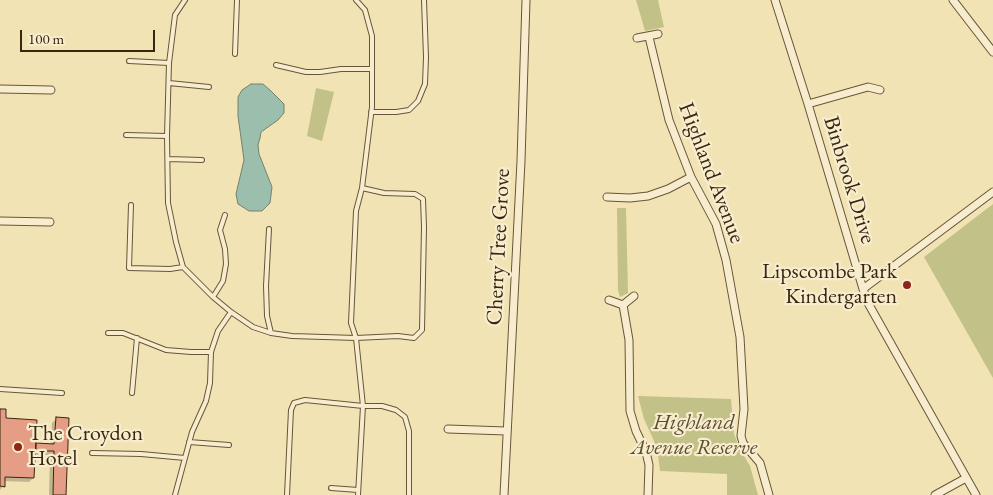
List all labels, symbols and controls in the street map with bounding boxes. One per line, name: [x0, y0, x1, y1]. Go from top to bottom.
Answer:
scale bar: [22, 20, 158, 52]
text: 100 m: [28, 29, 64, 48]
street label: Highland Avenue: [672, 99, 750, 247]
street label: Binbrook Drive: [817, 113, 881, 247]
street label: Cherry Tree Grove: [482, 168, 516, 326]
place label: Lipscombe Park Kindergarten: [762, 259, 897, 310]
marker: Lipscombe Park Kindergarten: [901, 279, 913, 291]
park label: Highland Avenue Reserve: [631, 410, 757, 462]
place label: The Croydon Hotel: [28, 421, 143, 472]
marker: The Croydon Hotel: [12, 441, 24, 453]

